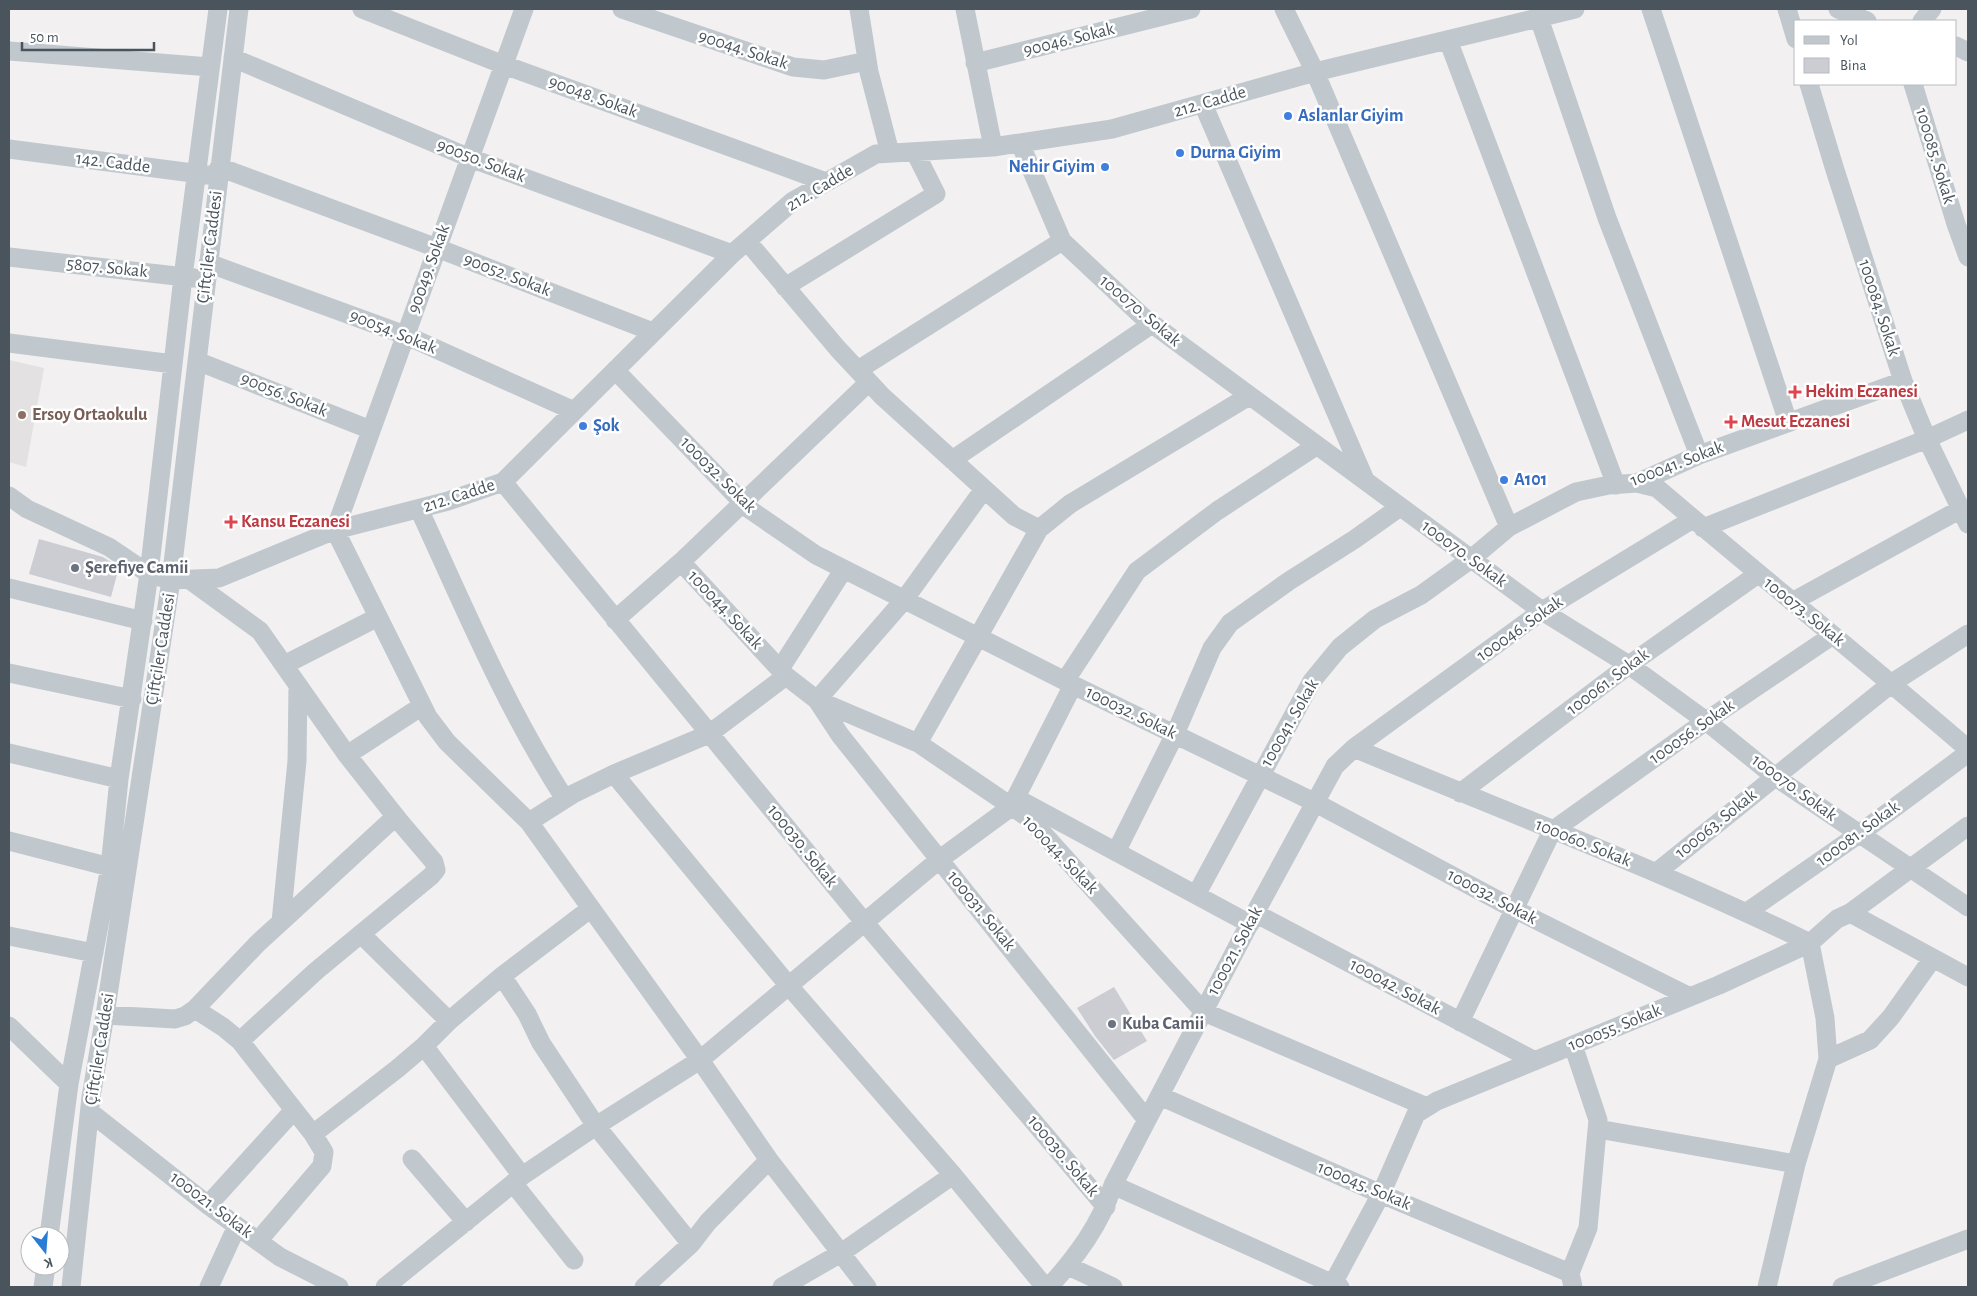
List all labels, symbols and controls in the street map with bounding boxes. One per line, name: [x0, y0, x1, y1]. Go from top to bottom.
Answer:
scale bar: [22, 20, 155, 52]
street label: 90046. Sokak: [1022, 20, 1117, 60]
legend: [1794, 20, 1957, 85]
street label: 90044. Sokak: [696, 27, 791, 73]
text: 50 m: [30, 30, 59, 45]
text: Yol: [1840, 33, 1858, 48]
text: Bina: [1840, 58, 1866, 73]
street label: 90048. Sokak: [546, 73, 641, 122]
street label: 212. Cadde: [1172, 83, 1248, 121]
street label: 100085. Sokak: [1912, 106, 1958, 207]
place label: Aslanlar Giyim: [1298, 107, 1404, 125]
marker: Aslanlar Giyim: [1282, 110, 1294, 122]
street label: 90050. Sokak: [434, 136, 528, 186]
place label: Durna Giyim: [1190, 144, 1281, 162]
marker: Durna Giyim: [1174, 147, 1186, 159]
street label: 142. Cadde: [75, 150, 151, 176]
place label: Nehir Giyim: [1008, 158, 1095, 176]
street label: 212. Cadde: [784, 161, 856, 215]
marker: Nehir Giyim: [1099, 161, 1111, 173]
street label: Çiftçiler Caddesi: [194, 190, 226, 304]
street label: 90049. Sokak: [405, 221, 454, 316]
street label: 90052. Sokak: [461, 250, 554, 300]
street label: 5807. Sokak: [66, 255, 149, 281]
street label: 100084. Sokak: [1855, 258, 1903, 359]
street label: 100070. Sokak: [1096, 272, 1185, 351]
street label: 90054. Sokak: [347, 306, 440, 358]
street label: 90056. Sokak: [238, 369, 331, 421]
place label: Hekim Eczanesi: [1805, 383, 1918, 401]
marker: Hekim Eczanesi: [1789, 386, 1801, 398]
place label: Ersoy Ortaokulu: [32, 406, 148, 424]
marker: Ersoy Ortaokulu: [16, 409, 28, 421]
place label: Mesut Eczanesi: [1741, 413, 1850, 431]
marker: Mesut Eczanesi: [1725, 416, 1737, 428]
place label: Şok: [593, 417, 620, 435]
marker: Şok: [577, 420, 589, 432]
street label: 100032. Sokak: [677, 434, 760, 517]
street label: 100041. Sokak: [1628, 438, 1727, 490]
place label: A101: [1514, 471, 1547, 489]
marker: A101: [1498, 474, 1510, 486]
street label: 212. Cadde: [421, 476, 497, 516]
place label: Kansu Eczanesi: [241, 513, 350, 531]
marker: Kansu Eczanesi: [225, 516, 237, 528]
street label: 100070. Sokak: [1418, 517, 1510, 591]
place label: Şerefiye Camii: [85, 559, 189, 577]
marker: Şerefiye Camii: [69, 562, 81, 574]
street label: 100044. Sokak: [684, 567, 766, 653]
street label: 100073. Sokak: [1760, 574, 1848, 650]
street label: Çiftçiler Caddesi: [143, 592, 179, 706]
street label: 100046. Sokak: [1474, 592, 1567, 665]
street label: 100061. Sokak: [1564, 645, 1653, 719]
street label: 100041. Sokak: [1258, 675, 1323, 770]
street label: 100032. Sokak: [1083, 683, 1180, 743]
street label: 100056. Sokak: [1646, 696, 1738, 768]
street label: 100070. Sokak: [1748, 751, 1840, 825]
street label: 100063. Sokak: [1672, 785, 1761, 862]
street label: 100081. Sokak: [1813, 797, 1904, 870]
street label: 100030. Sokak: [764, 801, 841, 891]
street label: 100044. Sokak: [1019, 813, 1102, 898]
street label: 100060. Sokak: [1533, 816, 1634, 871]
street label: 100032. Sokak: [1444, 866, 1541, 928]
street label: 100031. Sokak: [944, 868, 1019, 955]
street label: 100021. Sokak: [1204, 903, 1266, 998]
street label: 100042. Sokak: [1347, 956, 1444, 1019]
street label: Çiftçiler Caddesi: [82, 992, 118, 1106]
street label: 100055. Sokak: [1566, 1001, 1665, 1055]
place label: Kuba Camii: [1122, 1015, 1204, 1033]
marker: Kuba Camii: [1106, 1018, 1118, 1030]
street label: 100030. Sokak: [1024, 1112, 1103, 1201]
street label: 100045. Sokak: [1315, 1158, 1414, 1214]
street label: 100021. Sokak: [167, 1168, 256, 1242]
north arrow: [20, 1226, 70, 1276]
text: K: [42, 1255, 54, 1271]

